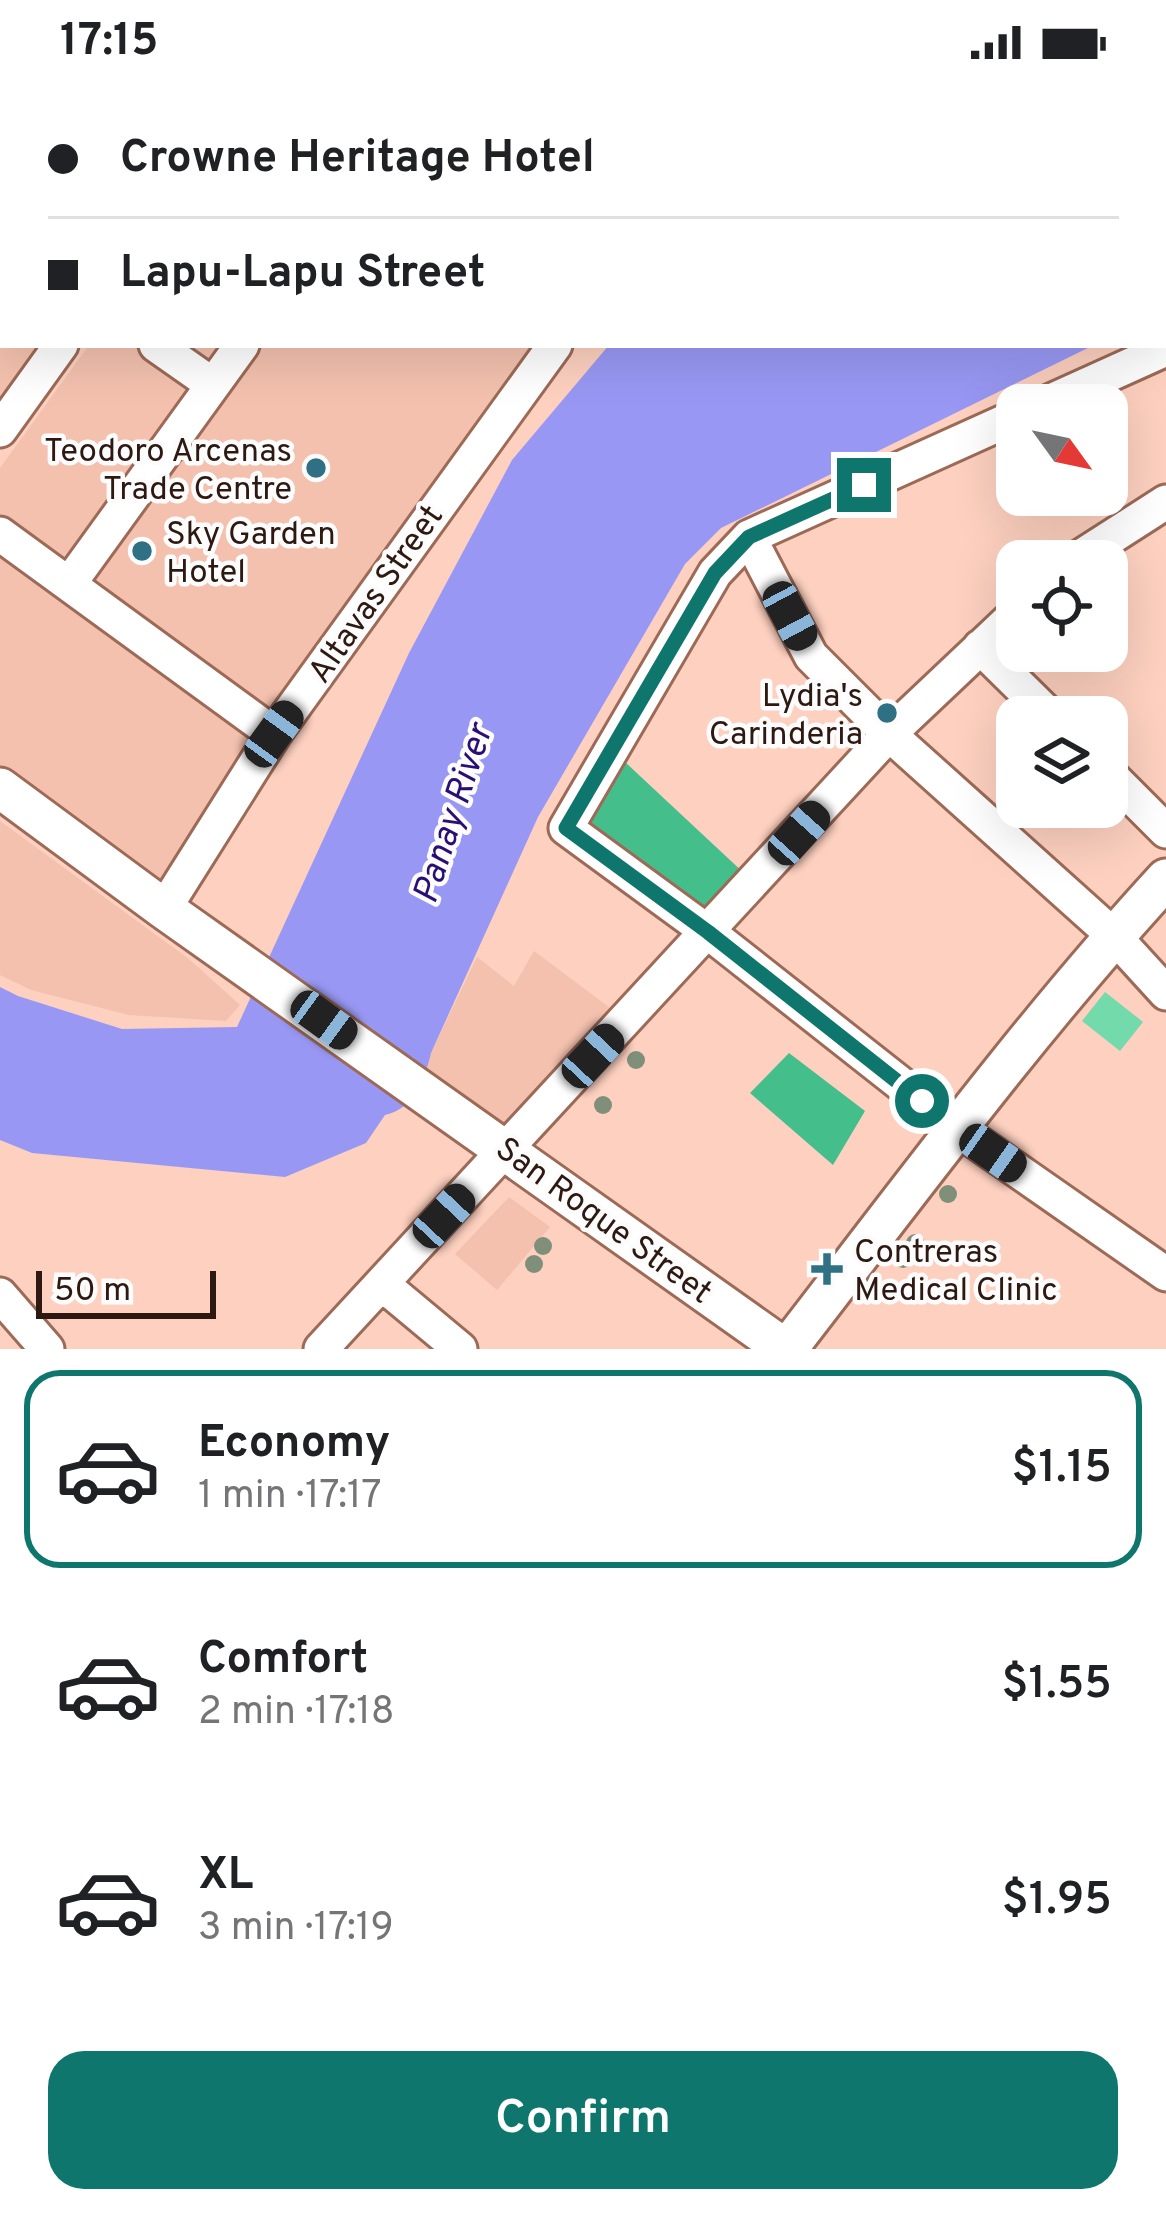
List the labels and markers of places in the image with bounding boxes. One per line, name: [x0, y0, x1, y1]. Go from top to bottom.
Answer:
place label: Teodoro Arcenas Trade Centre: [44, 432, 292, 512]
marker: Teodoro Arcenas Trade Centre: [303, 455, 329, 481]
place label: Sky Garden Hotel: [166, 515, 336, 595]
marker: Sky Garden Hotel: [129, 538, 155, 564]
place label: Lydia's Carinderia: [709, 677, 863, 757]
marker: Lydia's Carinderia: [874, 700, 900, 726]
place label: Contreras Medical Clinic: [854, 1233, 1058, 1313]
marker: Contreras Medical Clinic: [811, 1253, 843, 1285]

